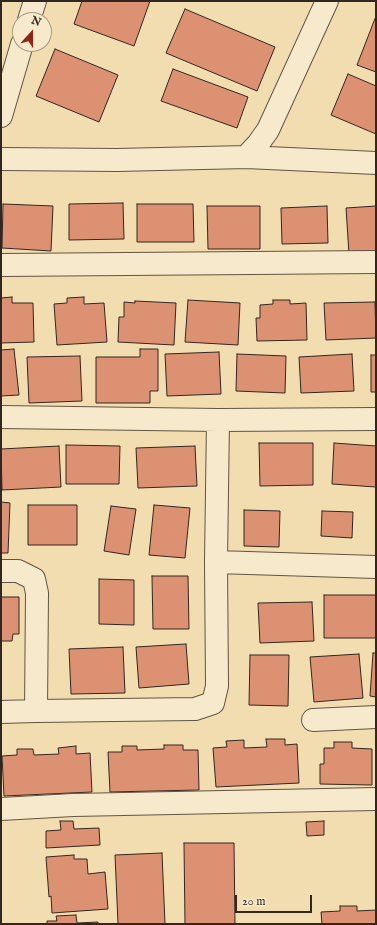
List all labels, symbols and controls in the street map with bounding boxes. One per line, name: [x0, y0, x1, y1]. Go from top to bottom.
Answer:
north arrow: [12, 12, 52, 52]
text: N: [29, 13, 43, 30]
scale bar: [237, 887, 314, 913]
text: 20 m: [242, 894, 265, 909]

